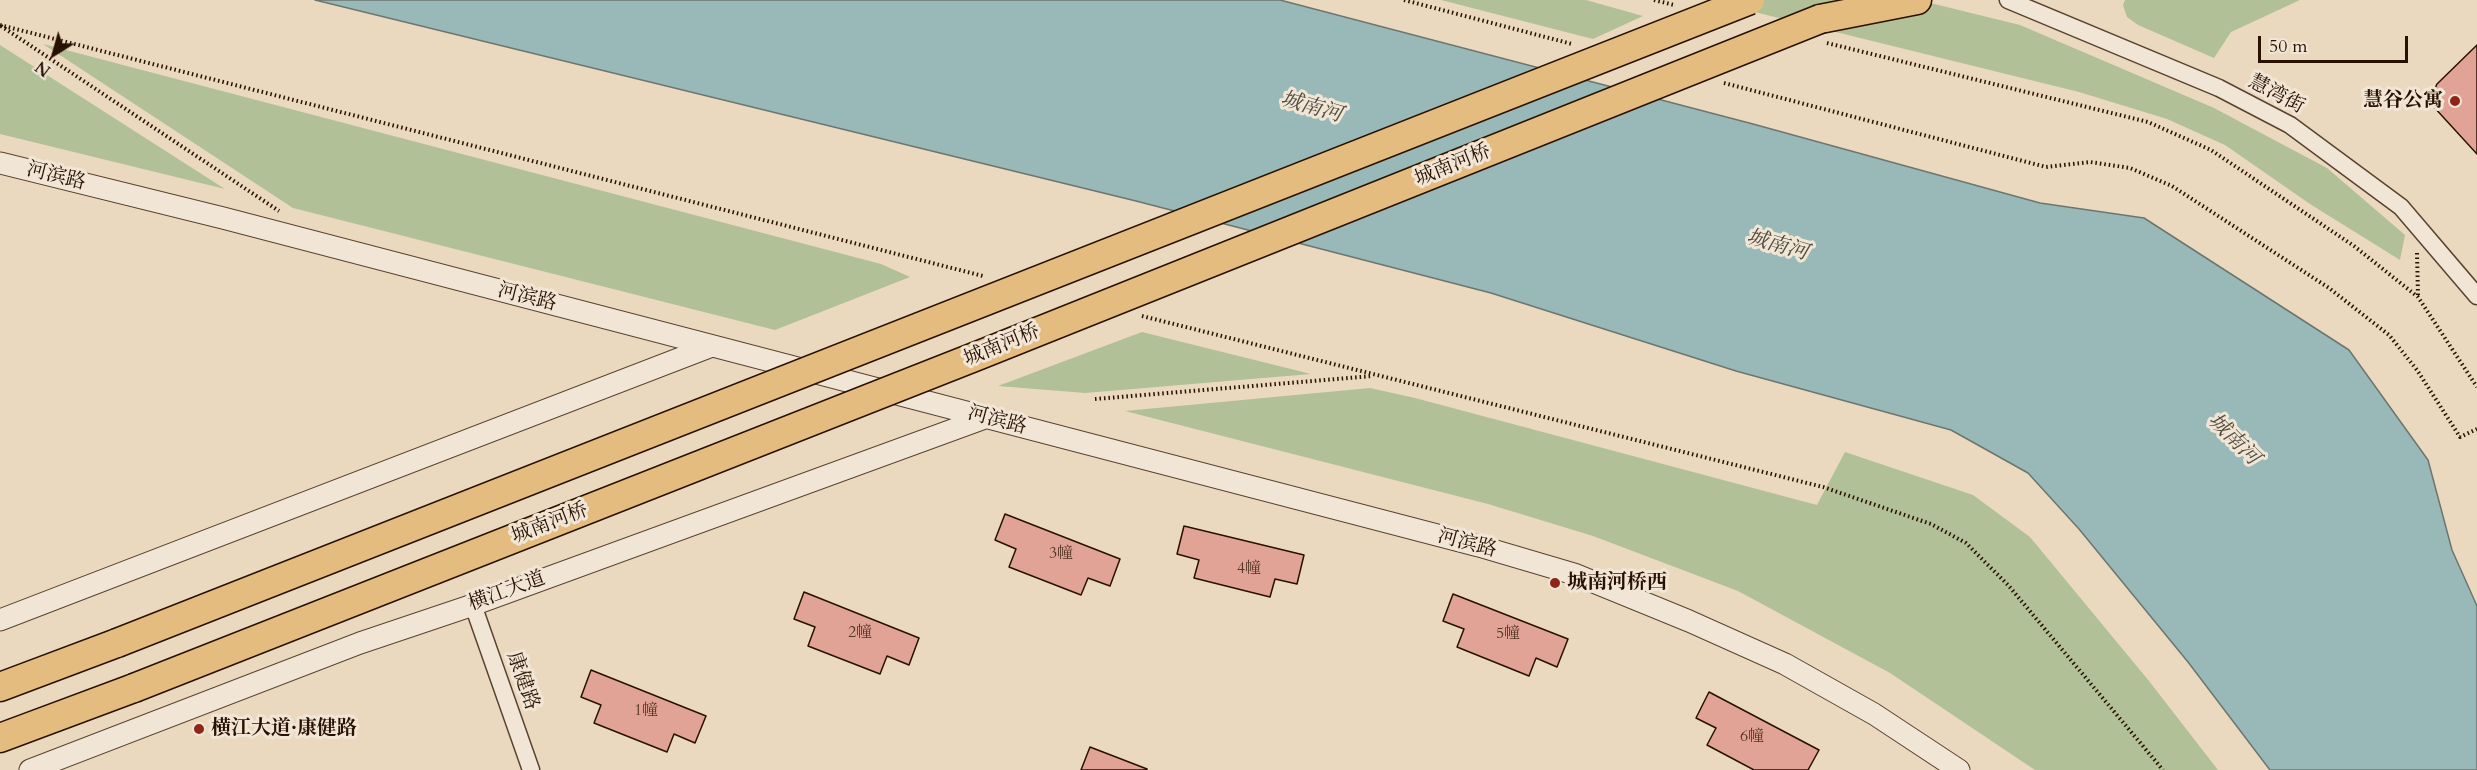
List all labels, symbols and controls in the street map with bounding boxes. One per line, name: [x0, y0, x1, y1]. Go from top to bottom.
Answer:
north arrow: [24, 24, 84, 84]
scale bar: [2261, 24, 2411, 62]
text: 50 m: [2269, 34, 2308, 59]
text: N: [31, 55, 55, 81]
street label: 慧湾街: [2244, 70, 2308, 120]
water label: 城南河: [1277, 87, 1345, 129]
place label: 慧谷公寓: [2363, 89, 2443, 113]
marker: 慧谷公寓: [2448, 94, 2462, 108]
street label: 城南河桥: [1411, 140, 1495, 192]
street label: 河滨路: [24, 158, 88, 196]
water label: 城南河: [1743, 225, 1811, 267]
street label: 河滨路: [495, 279, 559, 317]
street label: 城南河桥: [960, 320, 1044, 372]
street label: 河滨路: [965, 402, 1029, 440]
water label: 城南河: [2202, 409, 2264, 471]
street label: 城南河桥: [508, 498, 592, 550]
street label: 河滨路: [1435, 525, 1499, 563]
house number: 3幢: [1049, 544, 1073, 564]
house number: 4幢: [1237, 559, 1261, 579]
street label: 横江大道: [465, 567, 549, 617]
place label: 城南河桥西: [1567, 571, 1667, 595]
marker: 城南河桥西: [1548, 576, 1562, 590]
house number: 2幢: [848, 623, 872, 643]
house number: 5幢: [1496, 624, 1520, 644]
street label: 康健路: [501, 649, 543, 713]
house number: 1幢: [634, 701, 658, 721]
place label: 横江大道·康健路: [211, 717, 357, 741]
marker: 横江大道·康健路: [192, 722, 206, 736]
house number: 6幢: [1740, 727, 1764, 747]

